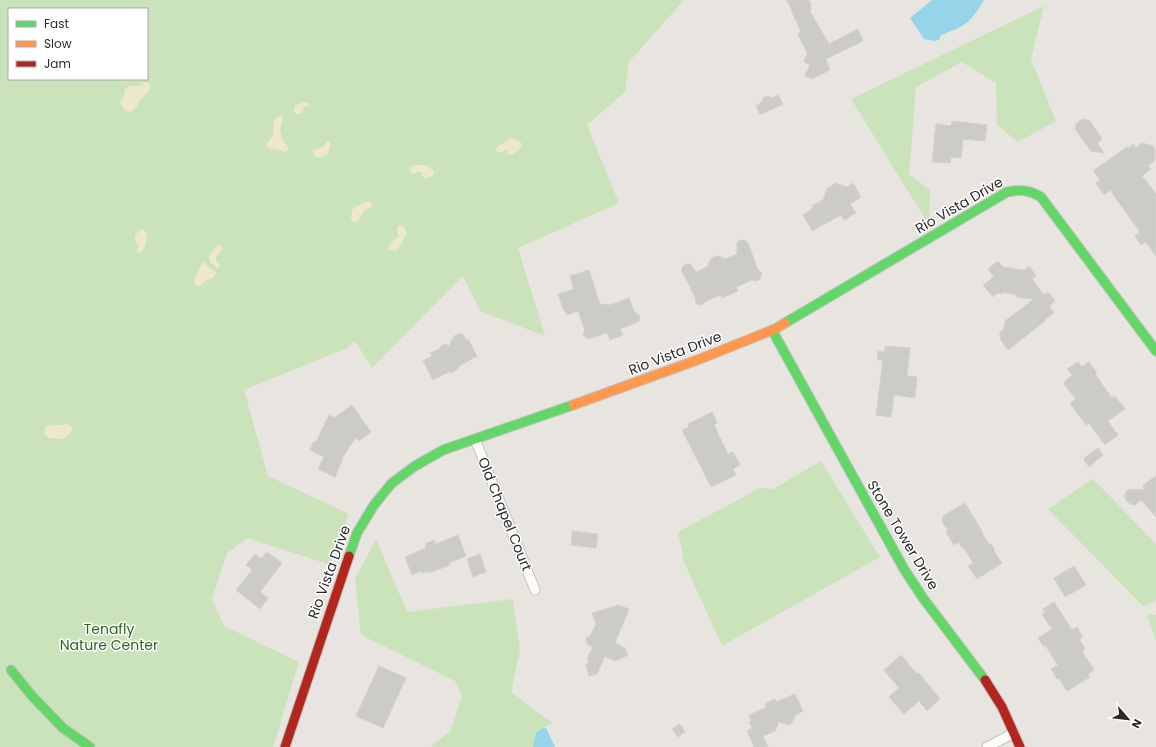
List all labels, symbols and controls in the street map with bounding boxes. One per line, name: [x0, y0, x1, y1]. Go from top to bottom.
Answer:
legend: [8, 8, 148, 80]
text: Fast: [44, 15, 69, 32]
text: Slow: [44, 35, 72, 52]
text: Jam: [44, 55, 71, 72]
street label: Rio Vista Drive: [911, 172, 1007, 238]
street label: Rio Vista Drive: [626, 326, 725, 380]
street label: Old Chapel Court: [473, 454, 537, 574]
street label: Stone Tower Drive: [862, 477, 944, 594]
street label: Rio Vista Drive: [303, 522, 355, 622]
park label: Tenafly Nature Center: [60, 619, 158, 655]
north arrow: [1108, 699, 1148, 739]
text: N: [1128, 716, 1146, 731]

